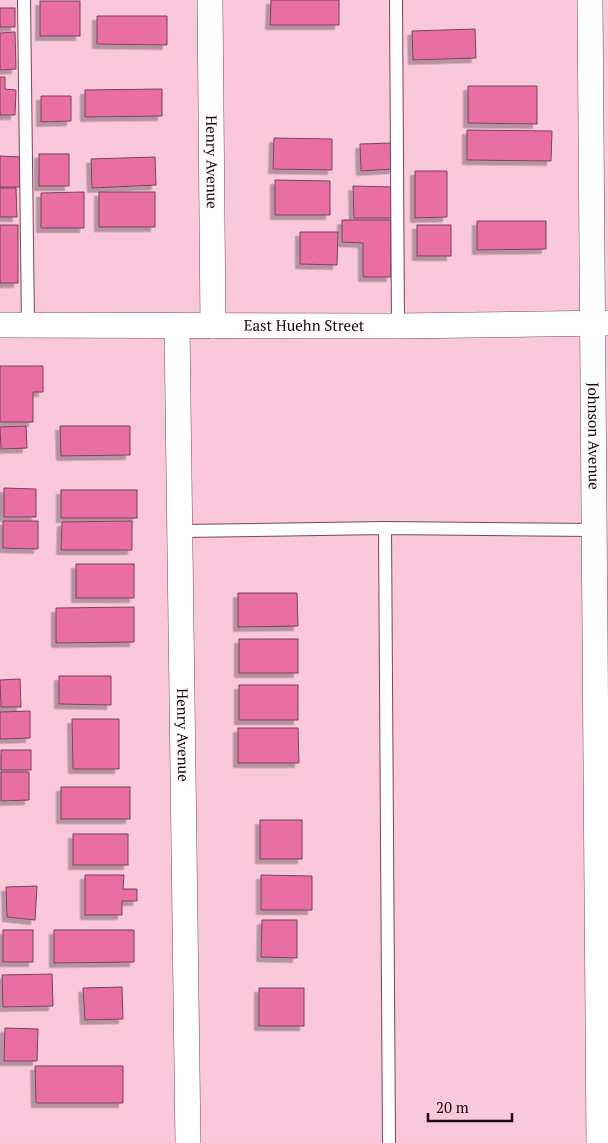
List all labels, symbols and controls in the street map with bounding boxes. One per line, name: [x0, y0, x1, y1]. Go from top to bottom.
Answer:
street label: Henry Avenue: [202, 115, 223, 209]
street label: East Huehn Street: [244, 315, 365, 335]
street label: Johnson Avenue: [584, 382, 605, 490]
street label: Henry Avenue: [173, 688, 194, 782]
scale bar: [428, 1090, 512, 1122]
text: 20 m: [436, 1097, 469, 1117]

